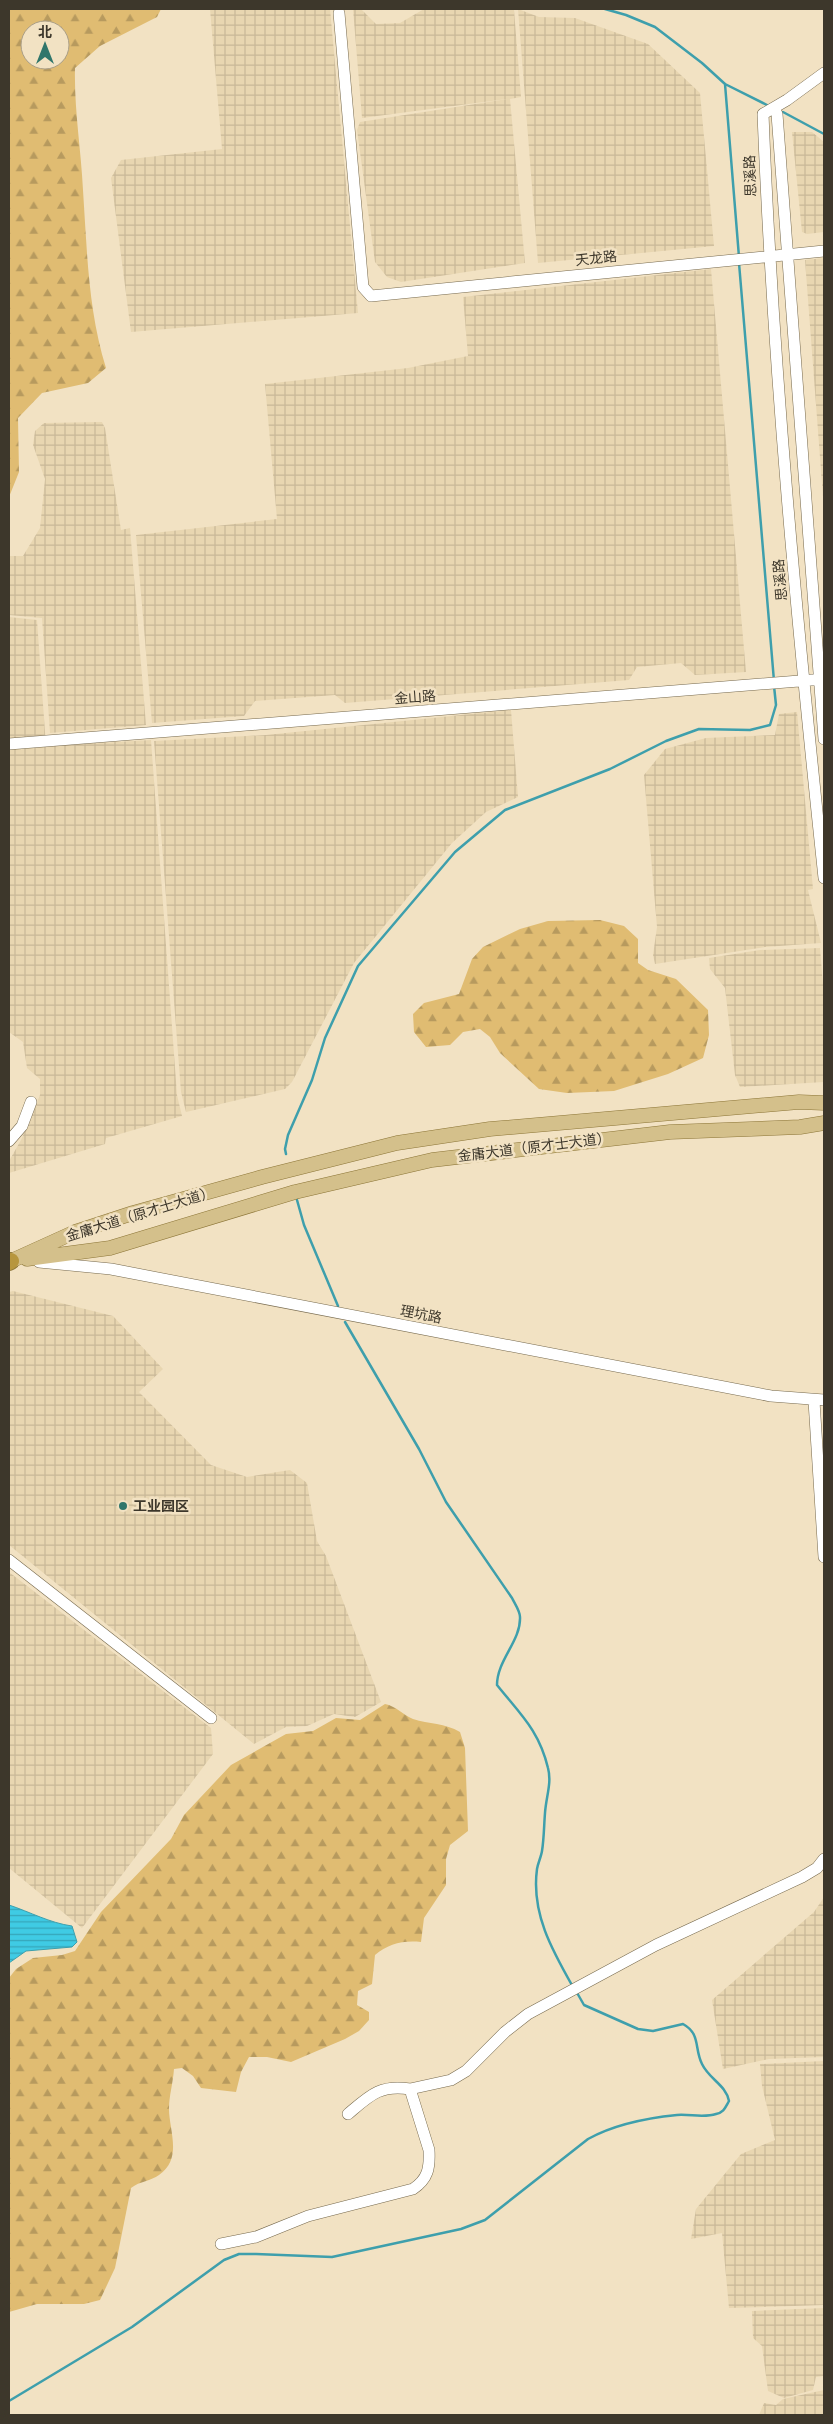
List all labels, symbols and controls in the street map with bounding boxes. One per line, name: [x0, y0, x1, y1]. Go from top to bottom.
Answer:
north arrow: [20, 20, 70, 70]
text: 北: [38, 23, 52, 41]
street label: 思溪路: [740, 155, 760, 197]
street label: 天龙路: [574, 247, 618, 269]
street label: 思溪路: [769, 558, 791, 602]
street label: 金山路: [393, 687, 437, 707]
street label: 金庸大道（原才士大道）: [456, 1129, 612, 1165]
street label: 金庸大道（原才士大道）: [64, 1183, 216, 1245]
street label: 理坑路: [399, 1301, 443, 1327]
place label: 工业园区: [133, 1497, 189, 1515]
marker: 工业园区: [117, 1500, 129, 1512]

